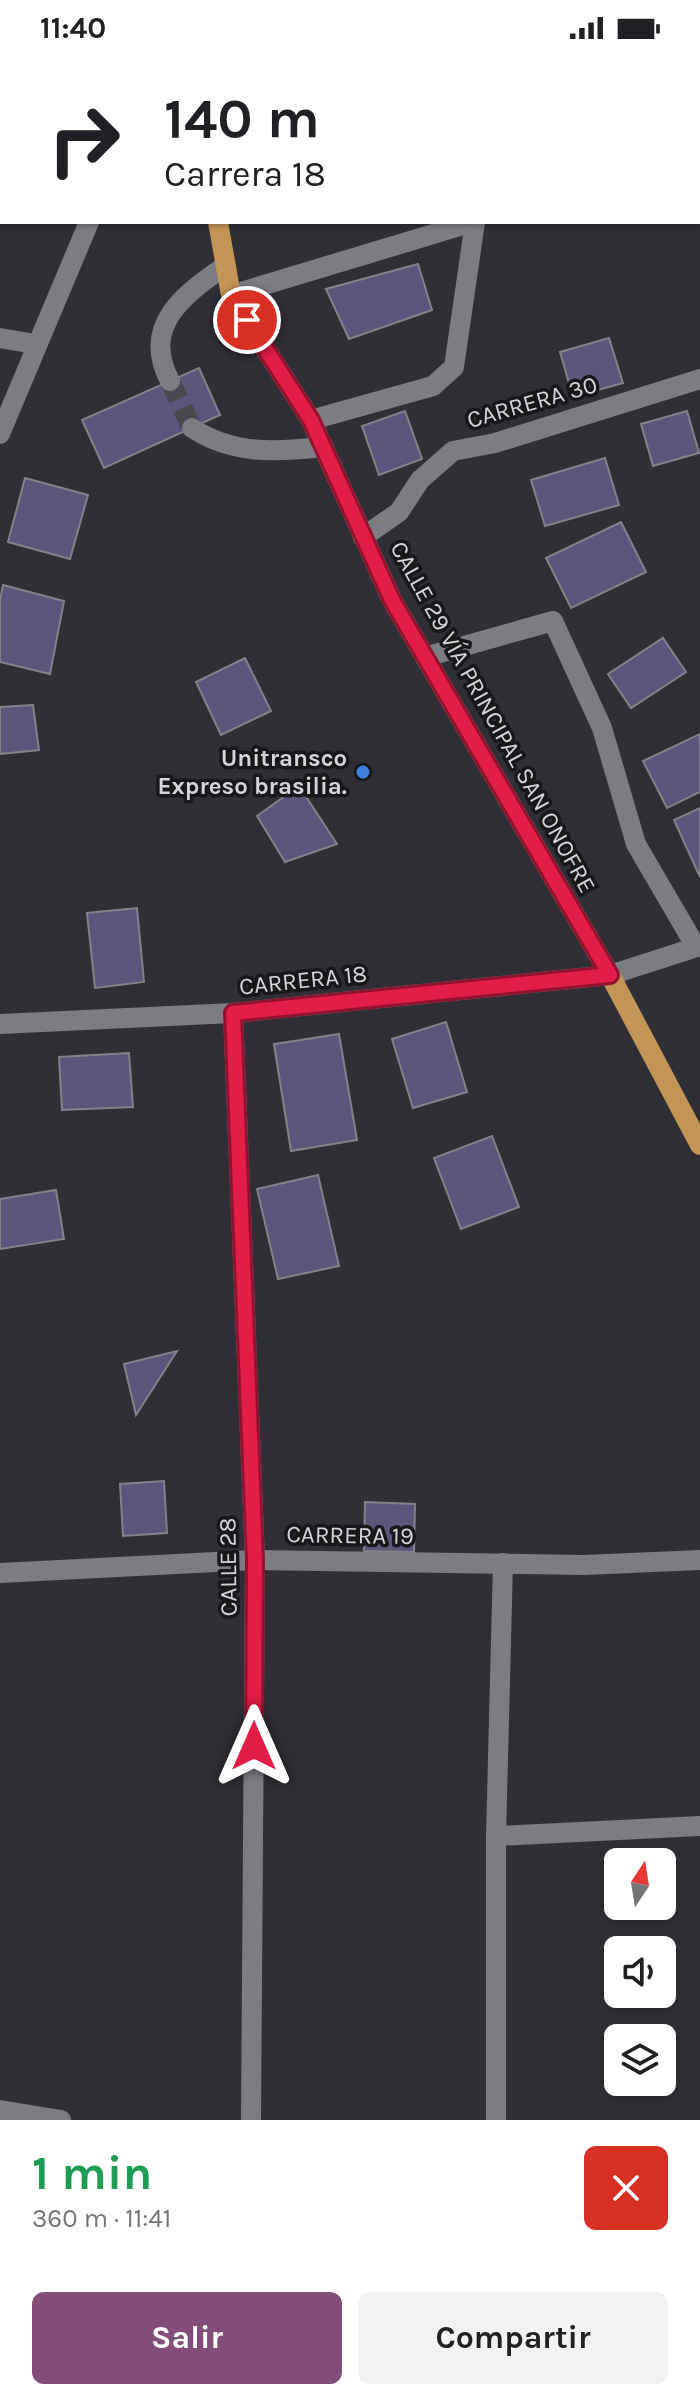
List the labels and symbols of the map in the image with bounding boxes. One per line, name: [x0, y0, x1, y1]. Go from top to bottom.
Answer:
pin: [213, 286, 281, 354]
street label: CARRERA 30: [464, 370, 600, 434]
street label: CALLE 29 VÍA PRINCIPAL SAN ONOFRE: [384, 536, 602, 898]
place label: Unitransco Expreso brasilia.: [157, 744, 347, 800]
marker: Unitransco Expreso brasilia.: [354, 763, 372, 781]
street label: CARRERA 18: [238, 959, 368, 1001]
street label: CALLE 28: [213, 1517, 243, 1617]
street label: CARRERA 19: [286, 1520, 414, 1550]
position arrow: [212, 1704, 296, 1788]
north arrow: [604, 1848, 676, 1920]

